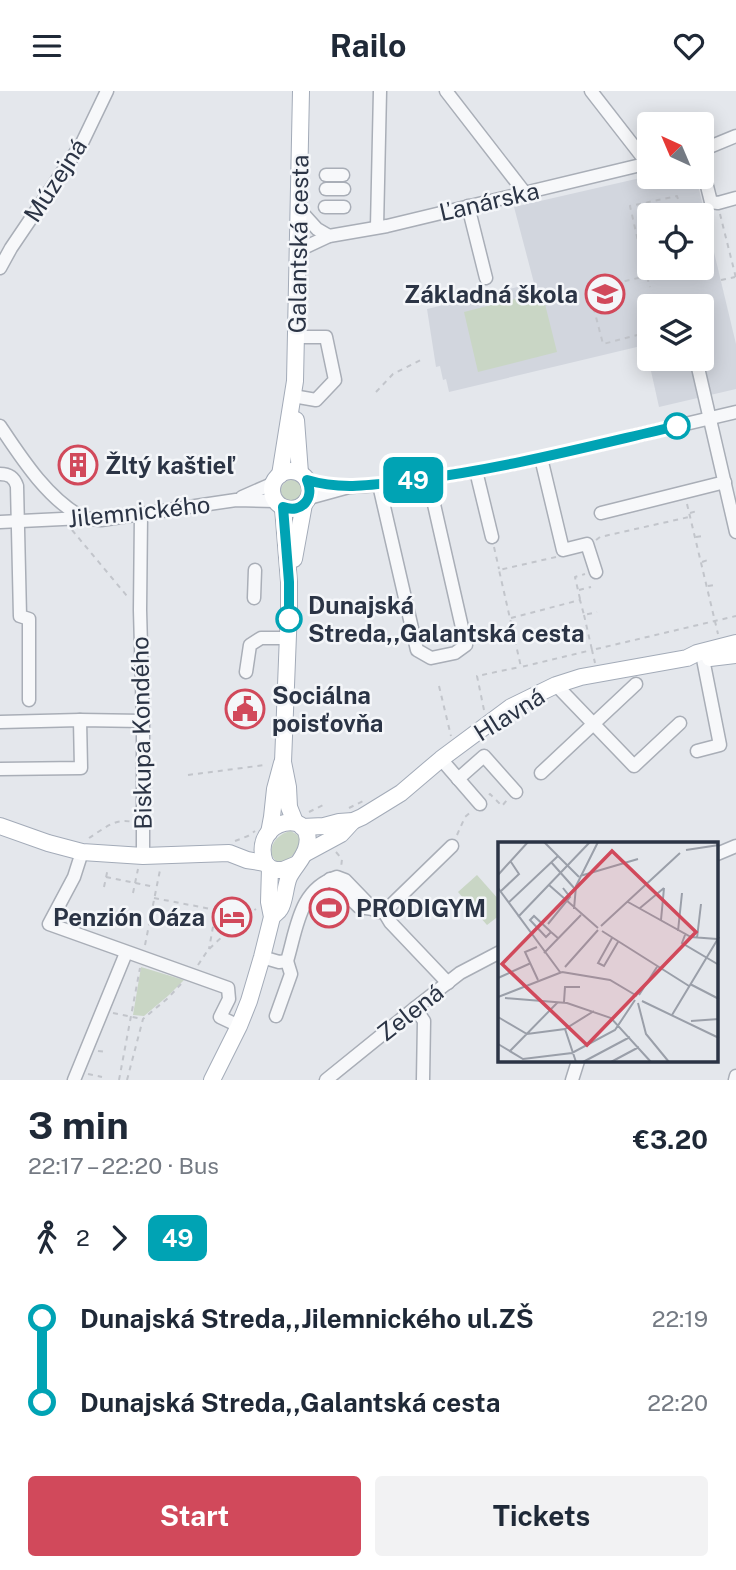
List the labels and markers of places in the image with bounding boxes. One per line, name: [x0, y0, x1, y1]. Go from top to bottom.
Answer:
school or university icon: Základná škola: [584, 273, 626, 315]
place label: Základná škola: [404, 280, 578, 308]
unlabelled marker: [664, 413, 690, 439]
building icon: Žltý kaštieľ: [57, 444, 99, 486]
place label: Žltý kaštieľ: [105, 451, 235, 479]
place label: Dunajská Streda,,Galantská cesta: [308, 591, 585, 647]
marker: Dunajská Streda,,Galantská cesta: [276, 606, 302, 632]
place label: Sociálna poisťovňa: [272, 681, 383, 737]
public building icon: Sociálna poisťovňa: [224, 688, 266, 730]
sports icon: PRODIGYM: [308, 887, 350, 929]
place label: PRODIGYM: [356, 894, 486, 922]
hotel icon: Penzión Oáza: [211, 896, 253, 938]
place label: Penzión Oáza: [53, 903, 205, 931]

